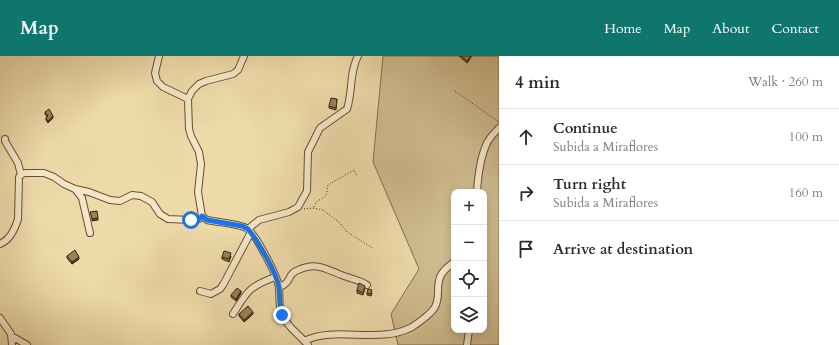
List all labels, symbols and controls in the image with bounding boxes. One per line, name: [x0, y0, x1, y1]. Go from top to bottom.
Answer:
text: Map: [20, 15, 59, 41]
text: Home: [604, 19, 642, 38]
text: Map: [664, 19, 690, 38]
text: About: [712, 19, 749, 38]
text: Contact: [771, 19, 819, 38]
text: 4 min: [515, 71, 560, 94]
text: Walk · 260 m: [748, 73, 823, 91]
text: Continue: [553, 118, 618, 138]
icon: ahead: [515, 126, 537, 148]
text: 100 m: [789, 128, 823, 146]
text: Subida a Miraflores: [553, 138, 658, 156]
text: Turn right: [553, 174, 626, 194]
icon: right: [515, 182, 537, 204]
text: 160 m: [789, 184, 823, 202]
map controls: [451, 189, 487, 333]
button: +: [451, 189, 487, 225]
text: Subida a Miraflores: [553, 194, 658, 212]
route start: [182, 211, 200, 229]
button: −: [451, 225, 487, 261]
icon: arrive: [515, 238, 537, 260]
text: Arrive at destination: [553, 239, 693, 259]
button: locate: [451, 261, 487, 297]
button: layers: [451, 297, 487, 333]
route end: [273, 306, 291, 324]

